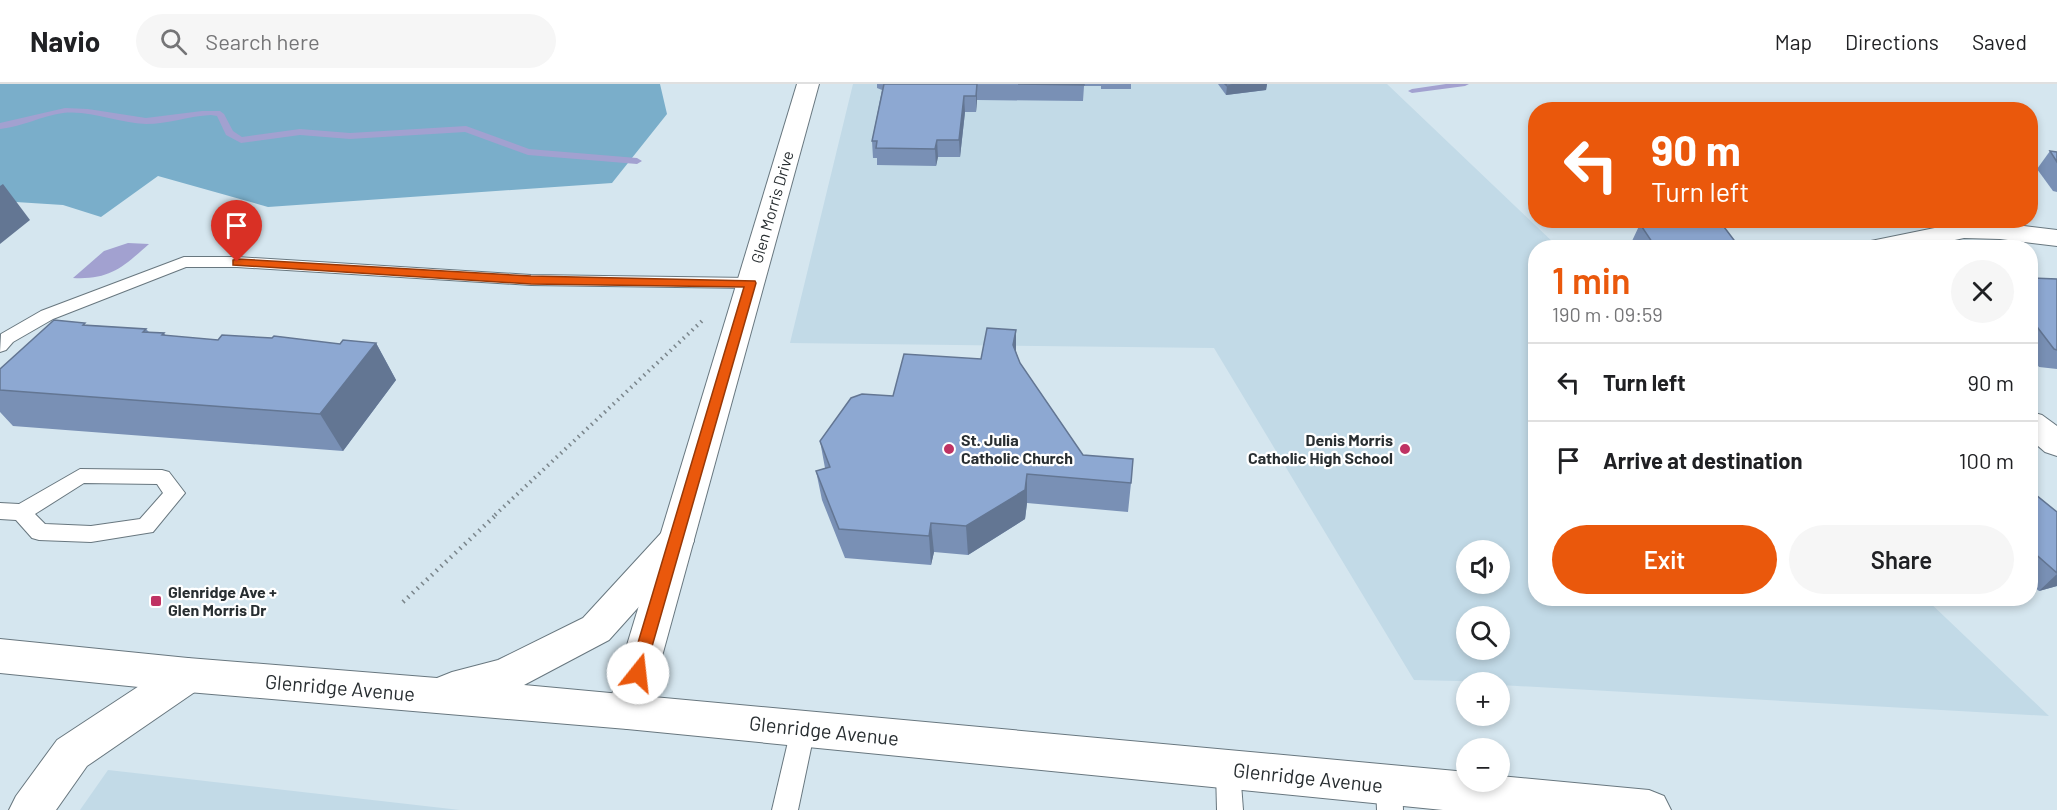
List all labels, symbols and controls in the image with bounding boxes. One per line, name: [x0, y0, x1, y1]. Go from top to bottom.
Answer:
search box: [136, 14, 556, 68]
text: Navio: [30, 24, 100, 58]
icon: search: [157, 25, 190, 58]
text: Search here: [205, 28, 320, 54]
text: Map: [1775, 29, 1812, 54]
text: Directions: [1845, 29, 1939, 54]
text: Saved: [1972, 29, 2027, 54]
text: 90 m: [1651, 124, 1741, 174]
icon: left: [1552, 126, 1630, 204]
street label: Glen Morris Drive: [746, 148, 797, 265]
text: Turn left: [1651, 175, 1749, 207]
pin: [211, 200, 262, 262]
icon: arrive: [220, 209, 253, 242]
text: 1 min: [1552, 258, 1631, 301]
button: close: [1951, 260, 2014, 323]
text: 190 m · 09:59: [1552, 302, 1663, 326]
icon: left: [1552, 366, 1585, 399]
text: Turn left: [1603, 369, 1686, 395]
text: 90 m: [1968, 369, 2014, 395]
place label: St. Julia Catholic Church: [961, 430, 1073, 467]
place label: Denis Morris Catholic High School: [1248, 430, 1393, 467]
marker: St. Julia Catholic Church: [942, 442, 956, 456]
marker: Denis Morris Catholic High School: [1398, 442, 1412, 456]
icon: arrive: [1552, 444, 1585, 477]
text: Arrive at destination: [1603, 447, 1802, 473]
text: 100 m: [1959, 447, 2014, 473]
button: Exit: [1552, 525, 1777, 594]
button: Share: [1789, 525, 2014, 594]
map controls: [1456, 540, 1510, 792]
button: sound: [1456, 540, 1510, 594]
place label: Glenridge Ave + Glen Morris Dr: [168, 582, 277, 619]
marker: Glenridge Ave + Glen Morris Dr: [149, 594, 163, 608]
button: search: [1456, 606, 1510, 660]
position arrow: [606, 641, 670, 705]
street label: Glenridge Avenue: [264, 668, 416, 706]
button: +: [1456, 672, 1510, 726]
street label: Glenridge Avenue: [748, 710, 900, 750]
button: −: [1456, 738, 1510, 792]
street label: Glenridge Avenue: [1232, 757, 1384, 797]

